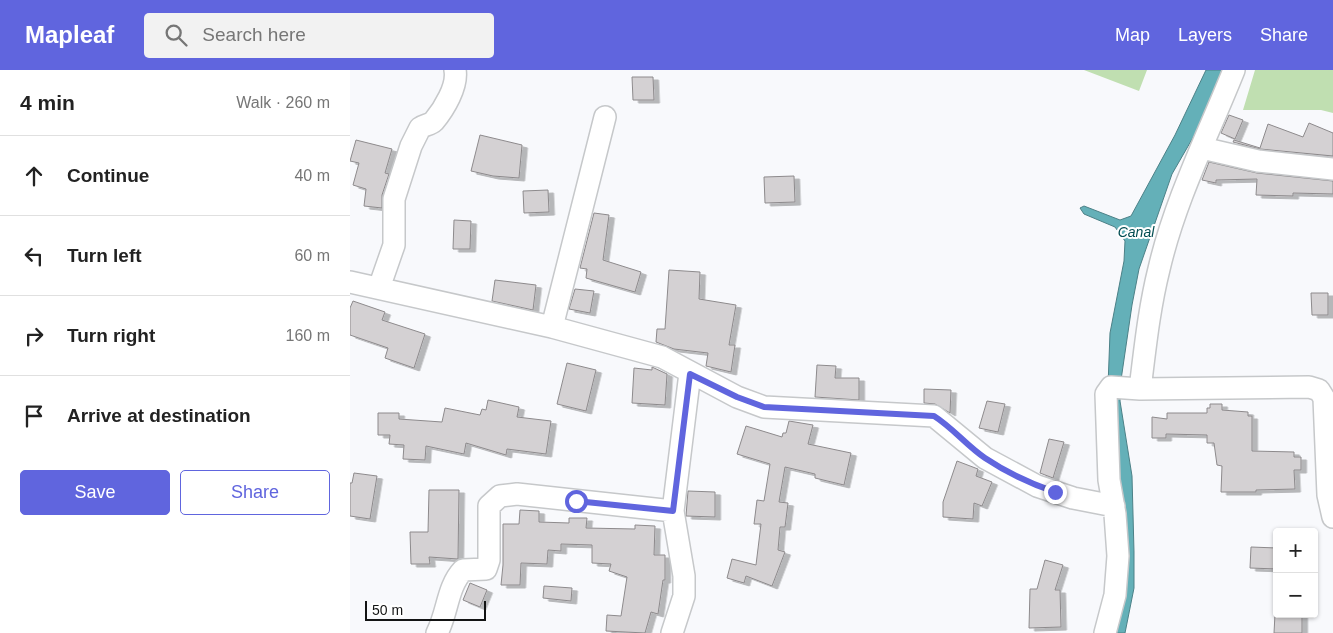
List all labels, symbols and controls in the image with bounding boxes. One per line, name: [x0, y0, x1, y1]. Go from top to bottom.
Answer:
search box: [144, 13, 494, 58]
text: Mapleaf: [25, 21, 114, 48]
icon: search: [162, 21, 190, 49]
text: Search here: [202, 24, 306, 45]
text: Map: [1115, 25, 1150, 45]
text: Layers: [1178, 25, 1232, 45]
text: Share: [1260, 25, 1308, 45]
text: 4 min: [20, 91, 75, 114]
text: Walk · 260 m: [236, 94, 330, 111]
icon: ahead: [20, 162, 48, 190]
text: Continue: [67, 165, 149, 186]
text: 40 m: [294, 167, 330, 184]
water label: Canal: [1118, 224, 1155, 240]
icon: left: [20, 242, 48, 270]
text: Turn left: [67, 245, 142, 266]
text: 60 m: [294, 247, 330, 264]
icon: right: [20, 322, 48, 350]
text: Turn right: [67, 325, 155, 346]
text: 160 m: [286, 327, 330, 344]
icon: arrive: [20, 402, 48, 430]
text: Arrive at destination: [67, 405, 251, 426]
button: Save: [20, 470, 170, 515]
button: Share: [180, 470, 330, 515]
route end: [1044, 481, 1067, 504]
route start: [565, 490, 588, 513]
map controls: [1273, 528, 1318, 618]
button: +: [1273, 528, 1318, 573]
button: −: [1273, 573, 1318, 618]
scale bar: [365, 598, 486, 621]
text: 50 m: [372, 602, 403, 618]

